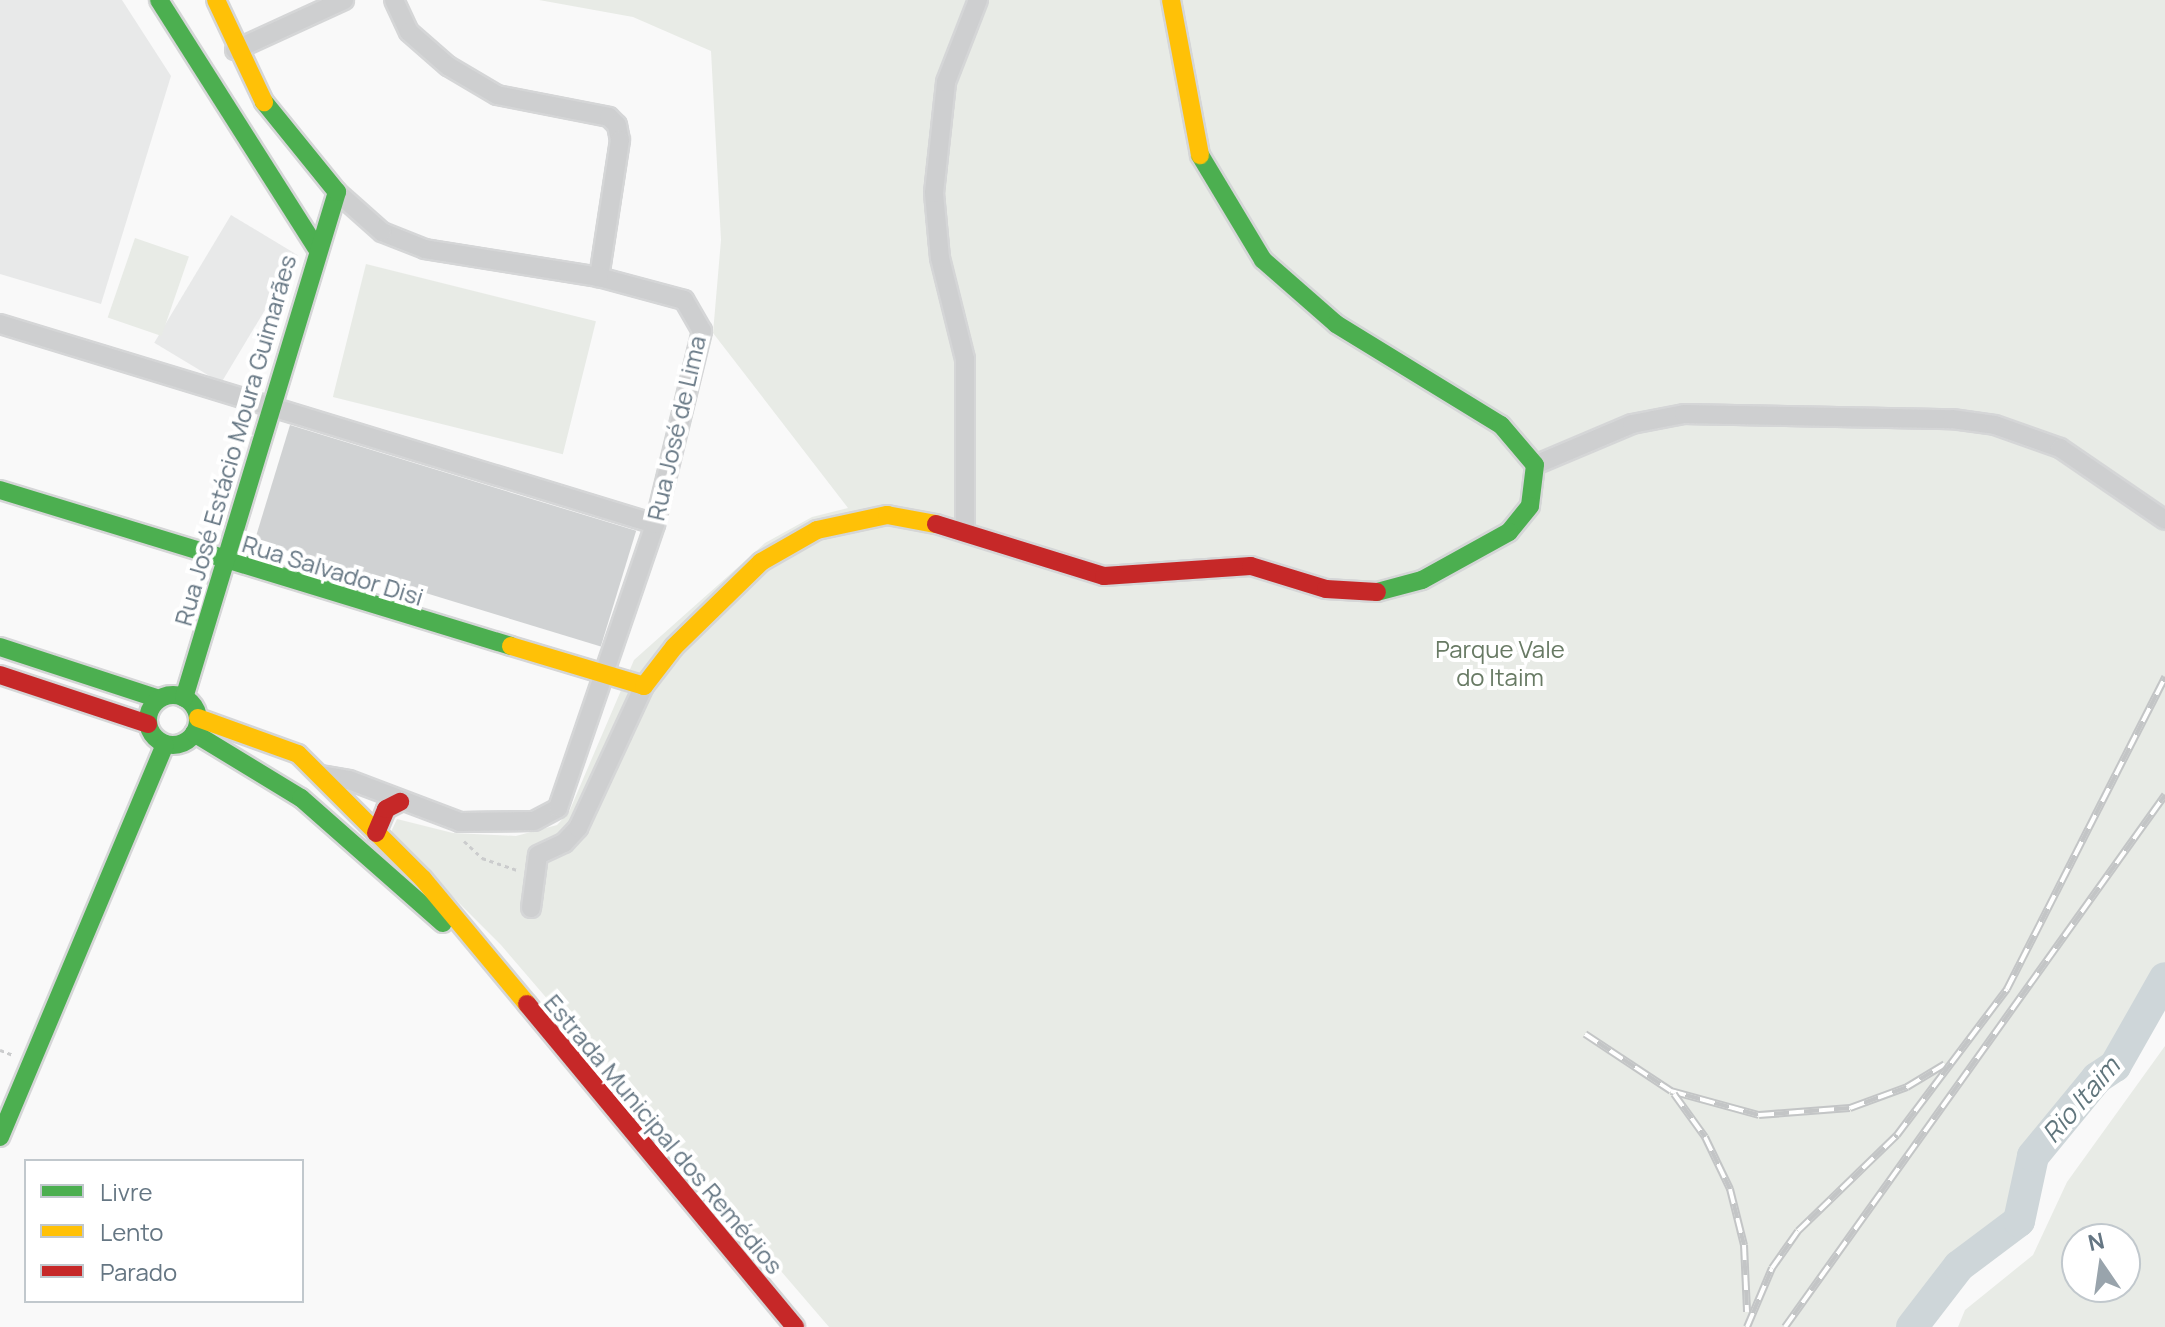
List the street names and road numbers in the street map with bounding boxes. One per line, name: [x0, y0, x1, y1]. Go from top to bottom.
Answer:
street label: Rua José Estácio Moura Guimarães: [168, 251, 302, 629]
street label: Rua José de Lima: [641, 333, 711, 523]
street label: Rua Salvador Disi: [239, 529, 427, 611]
street label: Estrada Municipal dos Remédios: [539, 988, 789, 1280]

